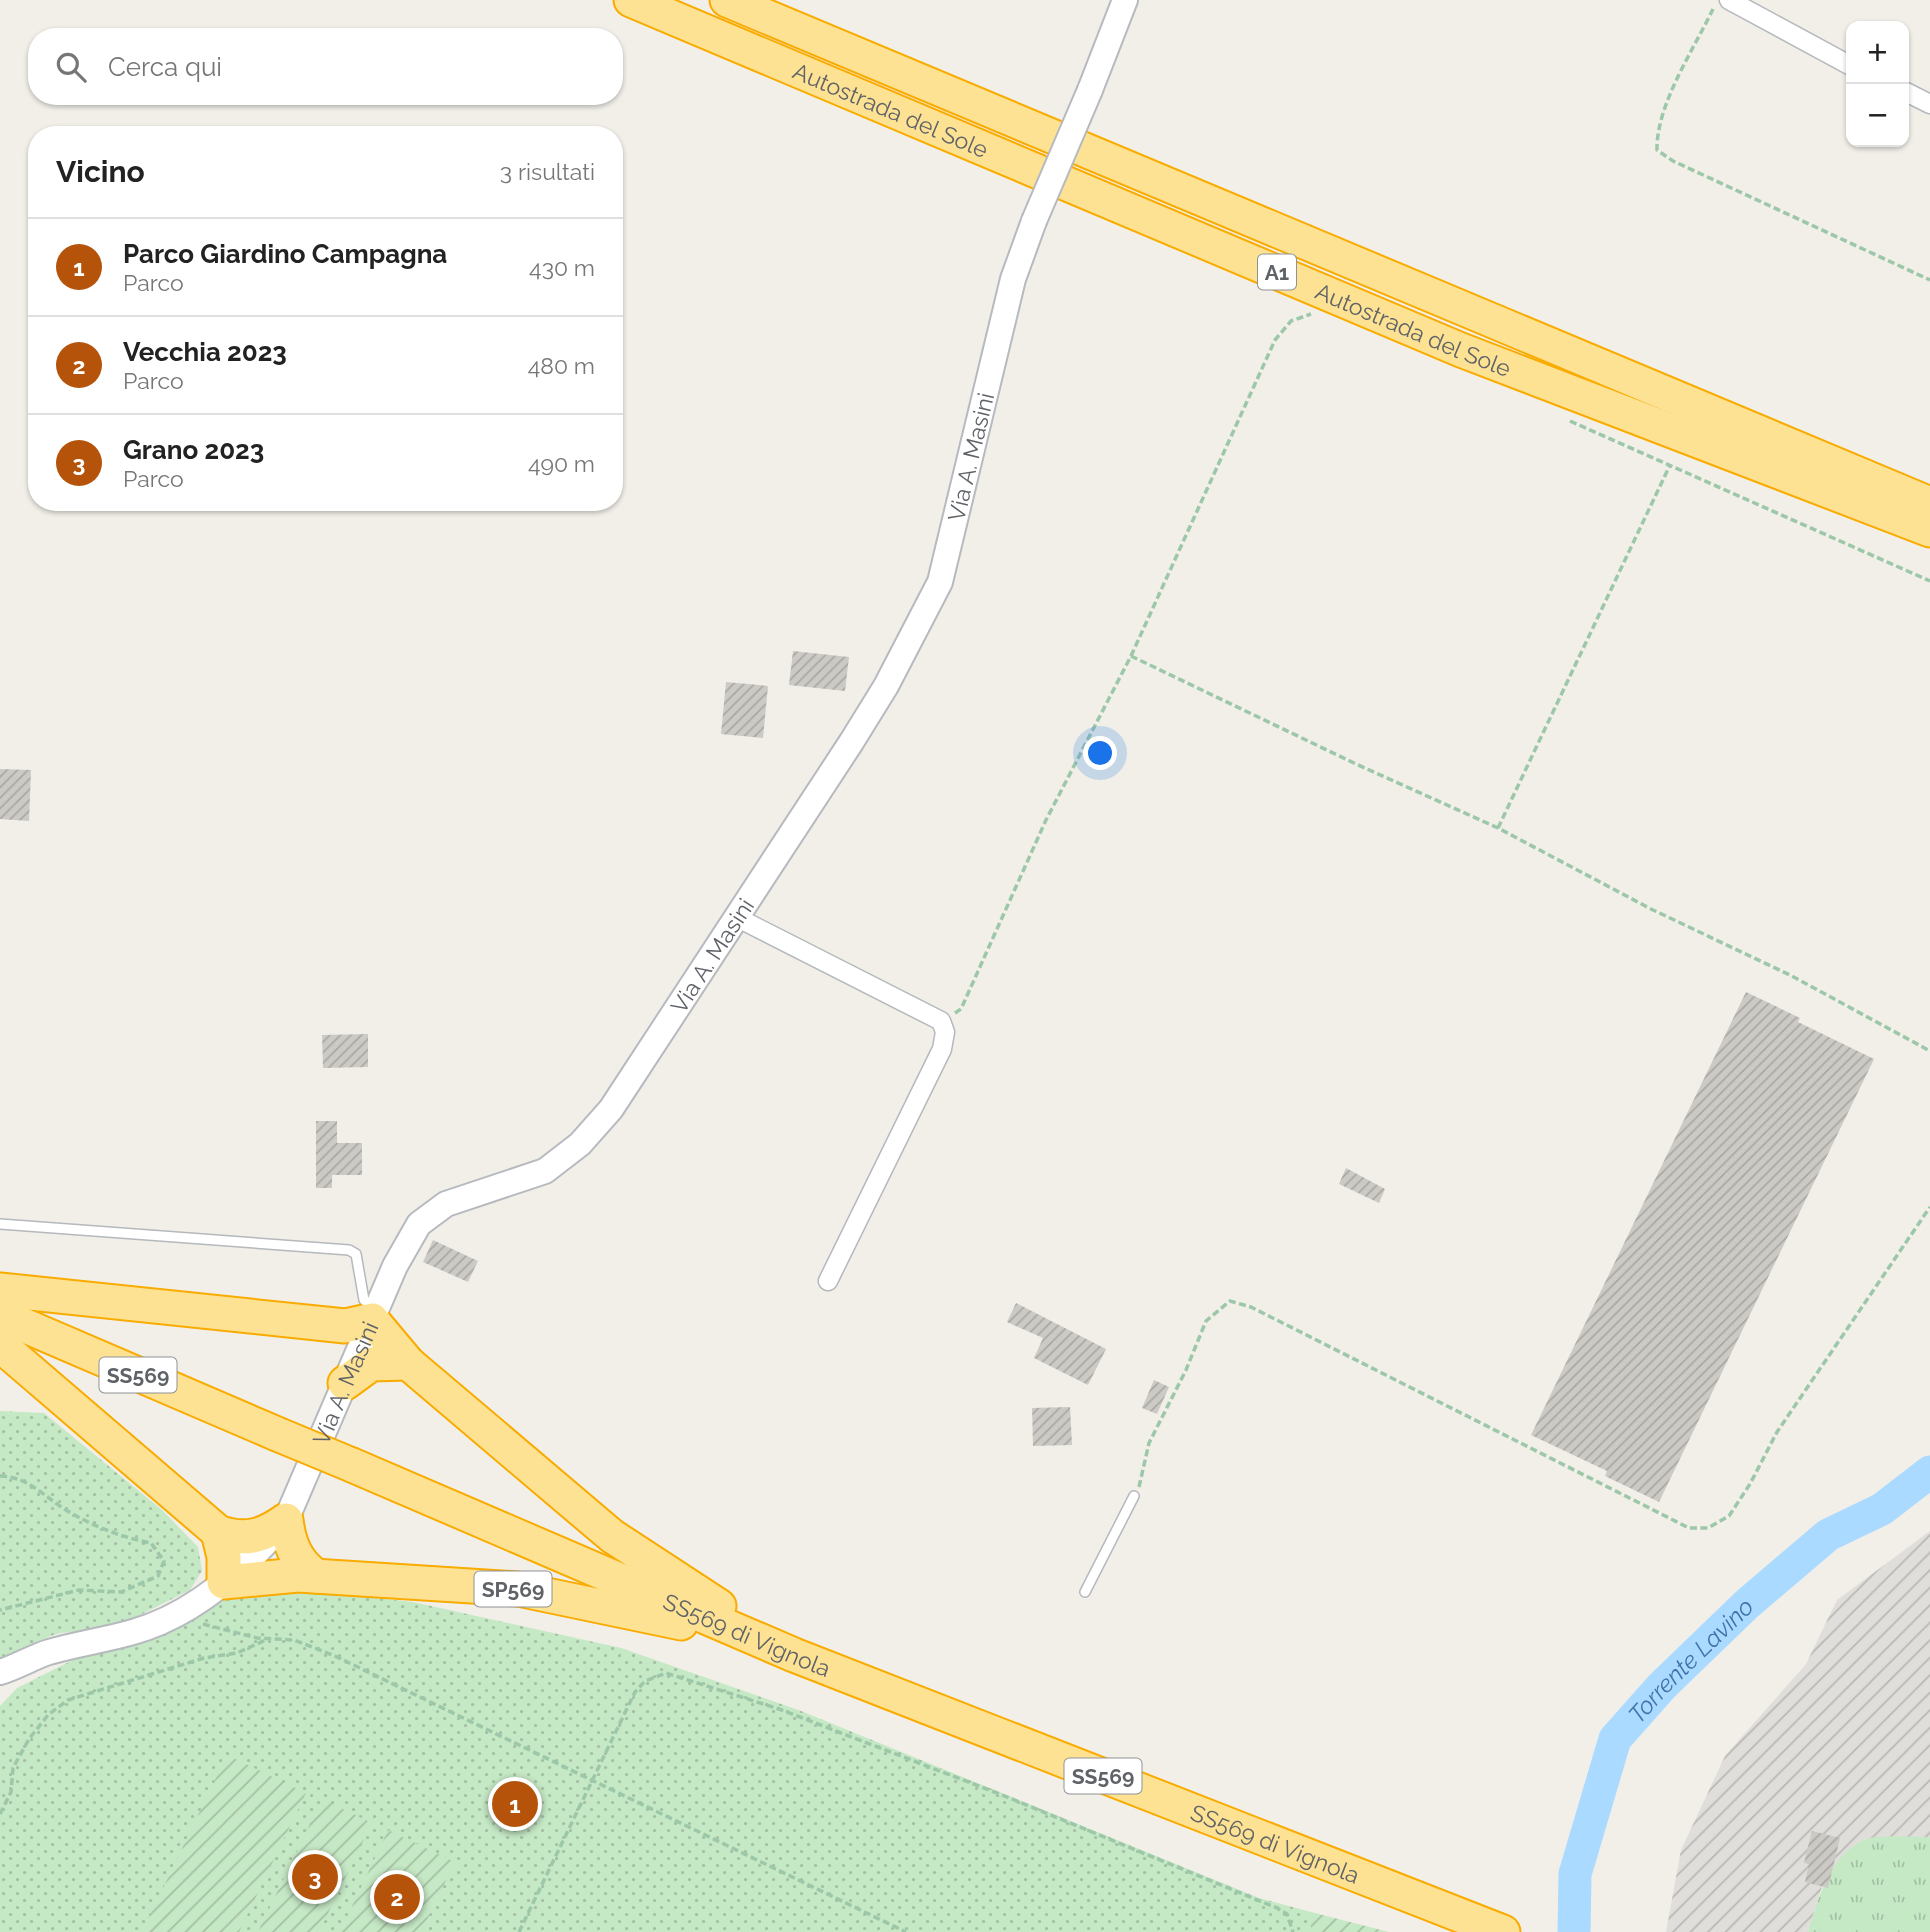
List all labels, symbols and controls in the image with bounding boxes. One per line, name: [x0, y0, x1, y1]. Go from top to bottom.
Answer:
map controls: [1846, 21, 1909, 147]
button: +: [1846, 21, 1909, 84]
search box: [28, 28, 623, 105]
icon: search: [52, 48, 90, 86]
text: Cerca qui: [108, 52, 222, 82]
street label: Autostrada del Sole: [789, 57, 992, 163]
button: −: [1846, 84, 1909, 147]
text: Vicino: [56, 154, 145, 189]
text: 3 risultati: [500, 158, 595, 185]
text: Parco Giardino Campagna: [123, 239, 447, 269]
text: 1: [73, 254, 85, 281]
text: 430 m: [529, 254, 595, 281]
road number: A1: [1258, 254, 1296, 290]
text: Parco: [123, 269, 184, 296]
street label: Autostrada del Sole: [1312, 277, 1515, 381]
text: Vecchia 2023: [123, 337, 287, 367]
text: 2: [73, 352, 85, 379]
text: 480 m: [528, 352, 595, 379]
text: Parco: [123, 367, 184, 394]
street label: Via A. Masini: [942, 390, 999, 524]
text: Grano 2023: [123, 435, 264, 465]
text: 3: [73, 450, 85, 477]
text: 490 m: [528, 450, 595, 477]
text: Parco: [123, 465, 184, 492]
your location: [1083, 736, 1117, 770]
street label: Via A. Masini: [664, 893, 759, 1018]
street label: Via A. Masini: [307, 1317, 383, 1448]
road number: SS569: [100, 1358, 176, 1392]
road number: SP569: [475, 1572, 552, 1606]
street label: SS569 di Vignola: [660, 1587, 835, 1682]
water label: Torrente Lavino: [1622, 1592, 1759, 1729]
road number: SS569: [1064, 1758, 1142, 1794]
pin: 1: [492, 1778, 538, 1830]
street label: SS569 di Vignola: [1187, 1798, 1364, 1888]
pin: 3: [292, 1851, 338, 1903]
pin: 2: [374, 1871, 420, 1923]

